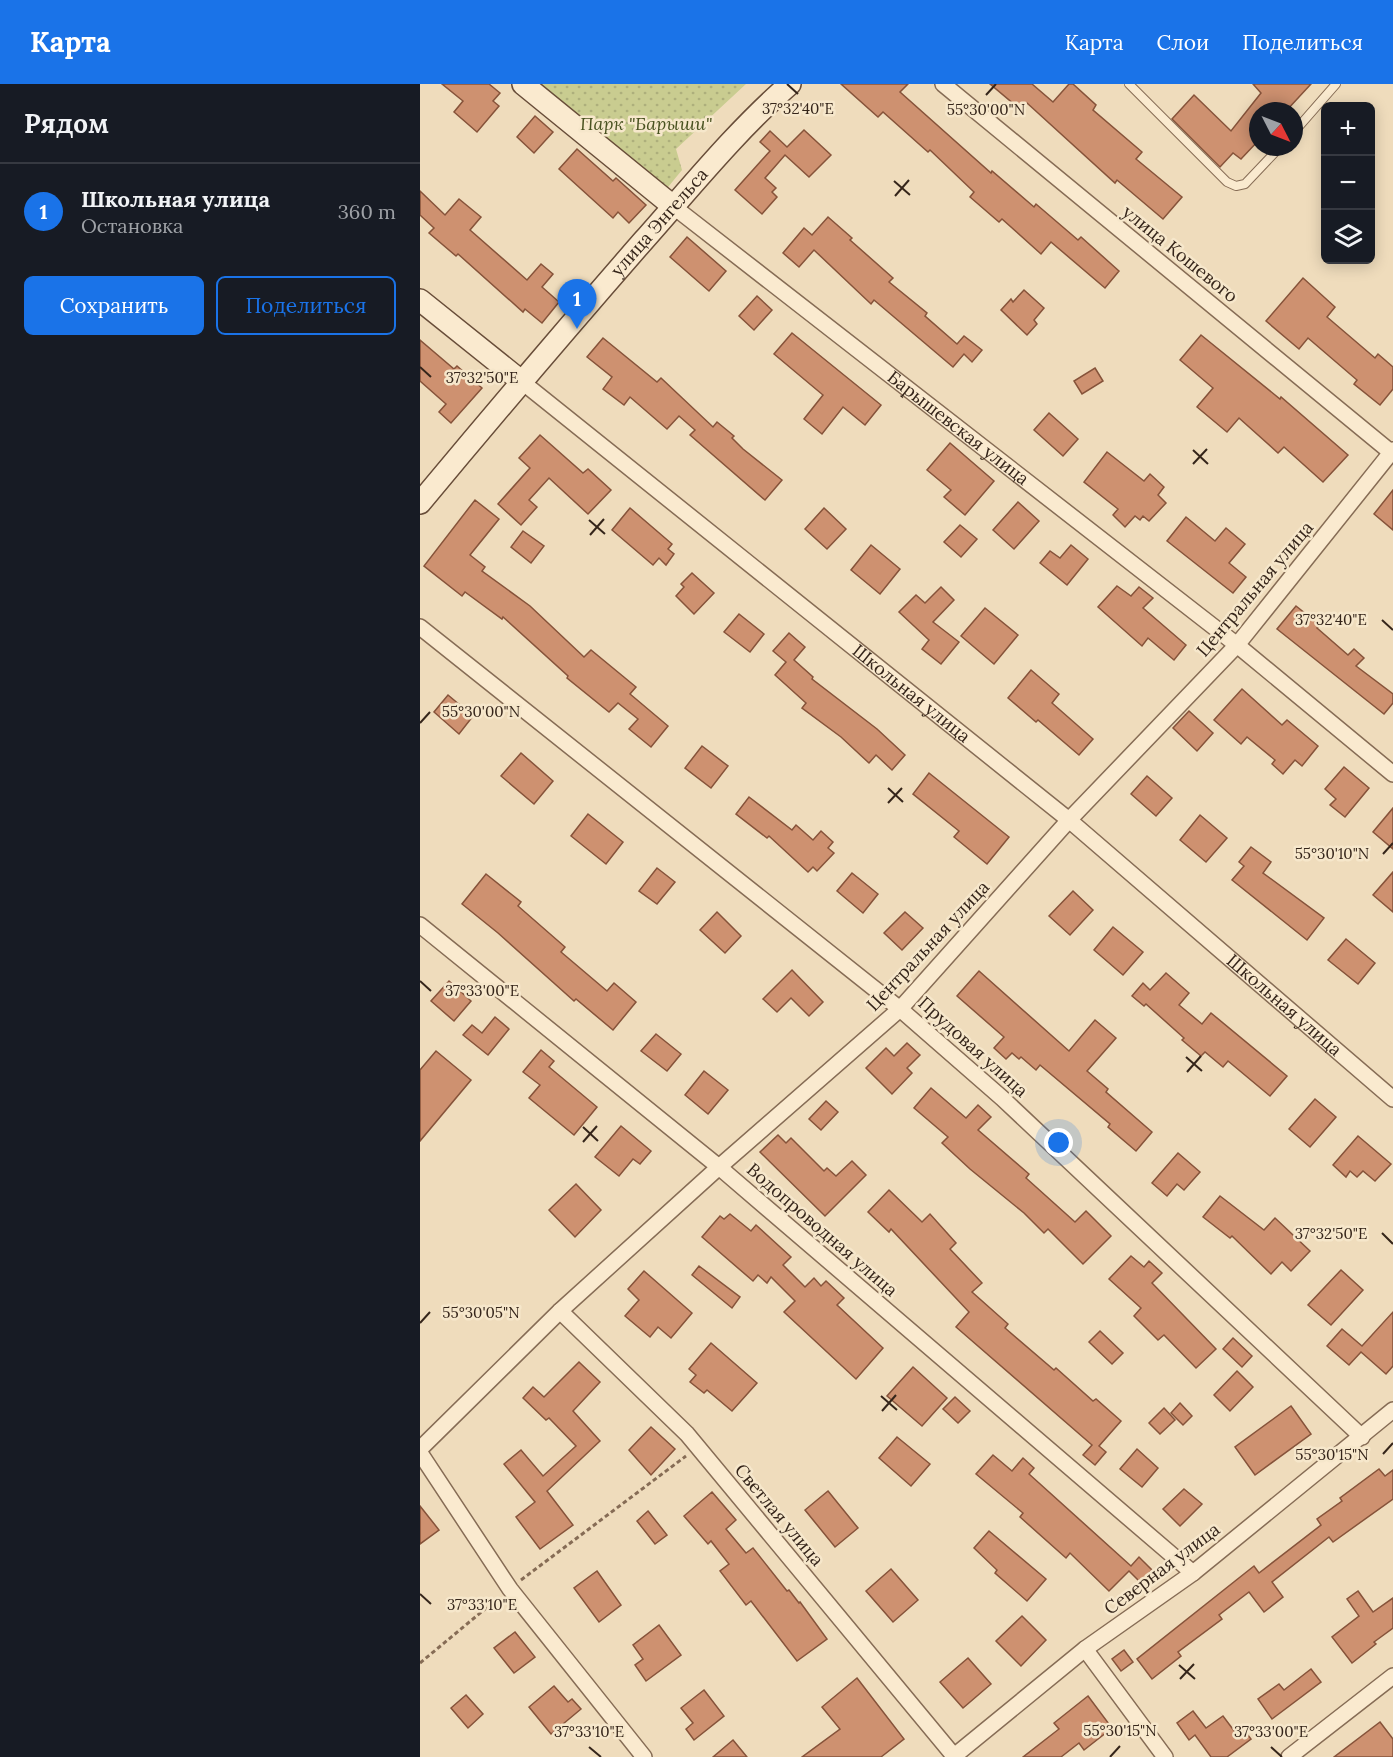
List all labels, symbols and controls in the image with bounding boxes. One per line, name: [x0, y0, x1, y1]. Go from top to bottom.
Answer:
text: Карта: [30, 24, 111, 60]
text: Карта: [1065, 29, 1124, 56]
text: Слои: [1157, 29, 1209, 56]
text: Поделиться: [1242, 29, 1363, 56]
text: 37°32'40"E: [762, 99, 834, 118]
text: 55°30'00"N: [947, 100, 1025, 119]
north arrow: [1249, 102, 1303, 156]
map controls: [1321, 102, 1375, 264]
button: +: [1321, 102, 1375, 156]
text: Рядом: [24, 107, 109, 140]
park label: Парк "Барыши": [580, 112, 712, 135]
button: −: [1321, 156, 1375, 210]
street label: улица Энгельса: [605, 163, 713, 281]
text: Школьная улица: [81, 185, 270, 213]
text: 1: [39, 199, 48, 224]
text: 360 m: [338, 199, 396, 224]
street label: улица Кошевого: [1118, 200, 1243, 307]
button: layers: [1321, 210, 1375, 264]
text: Остановка: [81, 213, 183, 238]
button: Сохранить: [24, 276, 204, 335]
button: Поделиться: [216, 276, 396, 335]
pin: 1: [558, 280, 596, 329]
street label: Барышевская улица: [883, 365, 1034, 490]
text: 37°32'50"E: [446, 368, 518, 387]
street label: Центральная улица: [1191, 516, 1318, 661]
text: 37°32'40"E: [1295, 610, 1367, 629]
street label: Школьная улица: [848, 639, 975, 747]
text: 55°30'00"N: [442, 702, 520, 721]
text: 55°30'10"N: [1295, 844, 1369, 863]
street label: Центральная улица: [861, 876, 994, 1016]
street label: Школьная улица: [1222, 949, 1347, 1061]
text: 37°33'00"E: [445, 981, 519, 1000]
street label: Прудовая улица: [914, 991, 1033, 1102]
your location: [1044, 1128, 1073, 1157]
street label: Водопроводная улица: [742, 1158, 903, 1301]
text: 37°32'50"E: [1295, 1224, 1367, 1243]
text: 55°30'05"N: [442, 1303, 520, 1322]
text: 55°30'15"N: [1295, 1445, 1369, 1464]
street label: Светлая улица: [730, 1459, 829, 1571]
street label: Северная улица: [1099, 1518, 1224, 1620]
text: 37°33'10"E: [447, 1595, 517, 1614]
text: 55°30'15"N: [1083, 1721, 1157, 1740]
text: 37°33'10"E: [554, 1722, 624, 1741]
text: 37°33'00"E: [1234, 1722, 1308, 1741]

